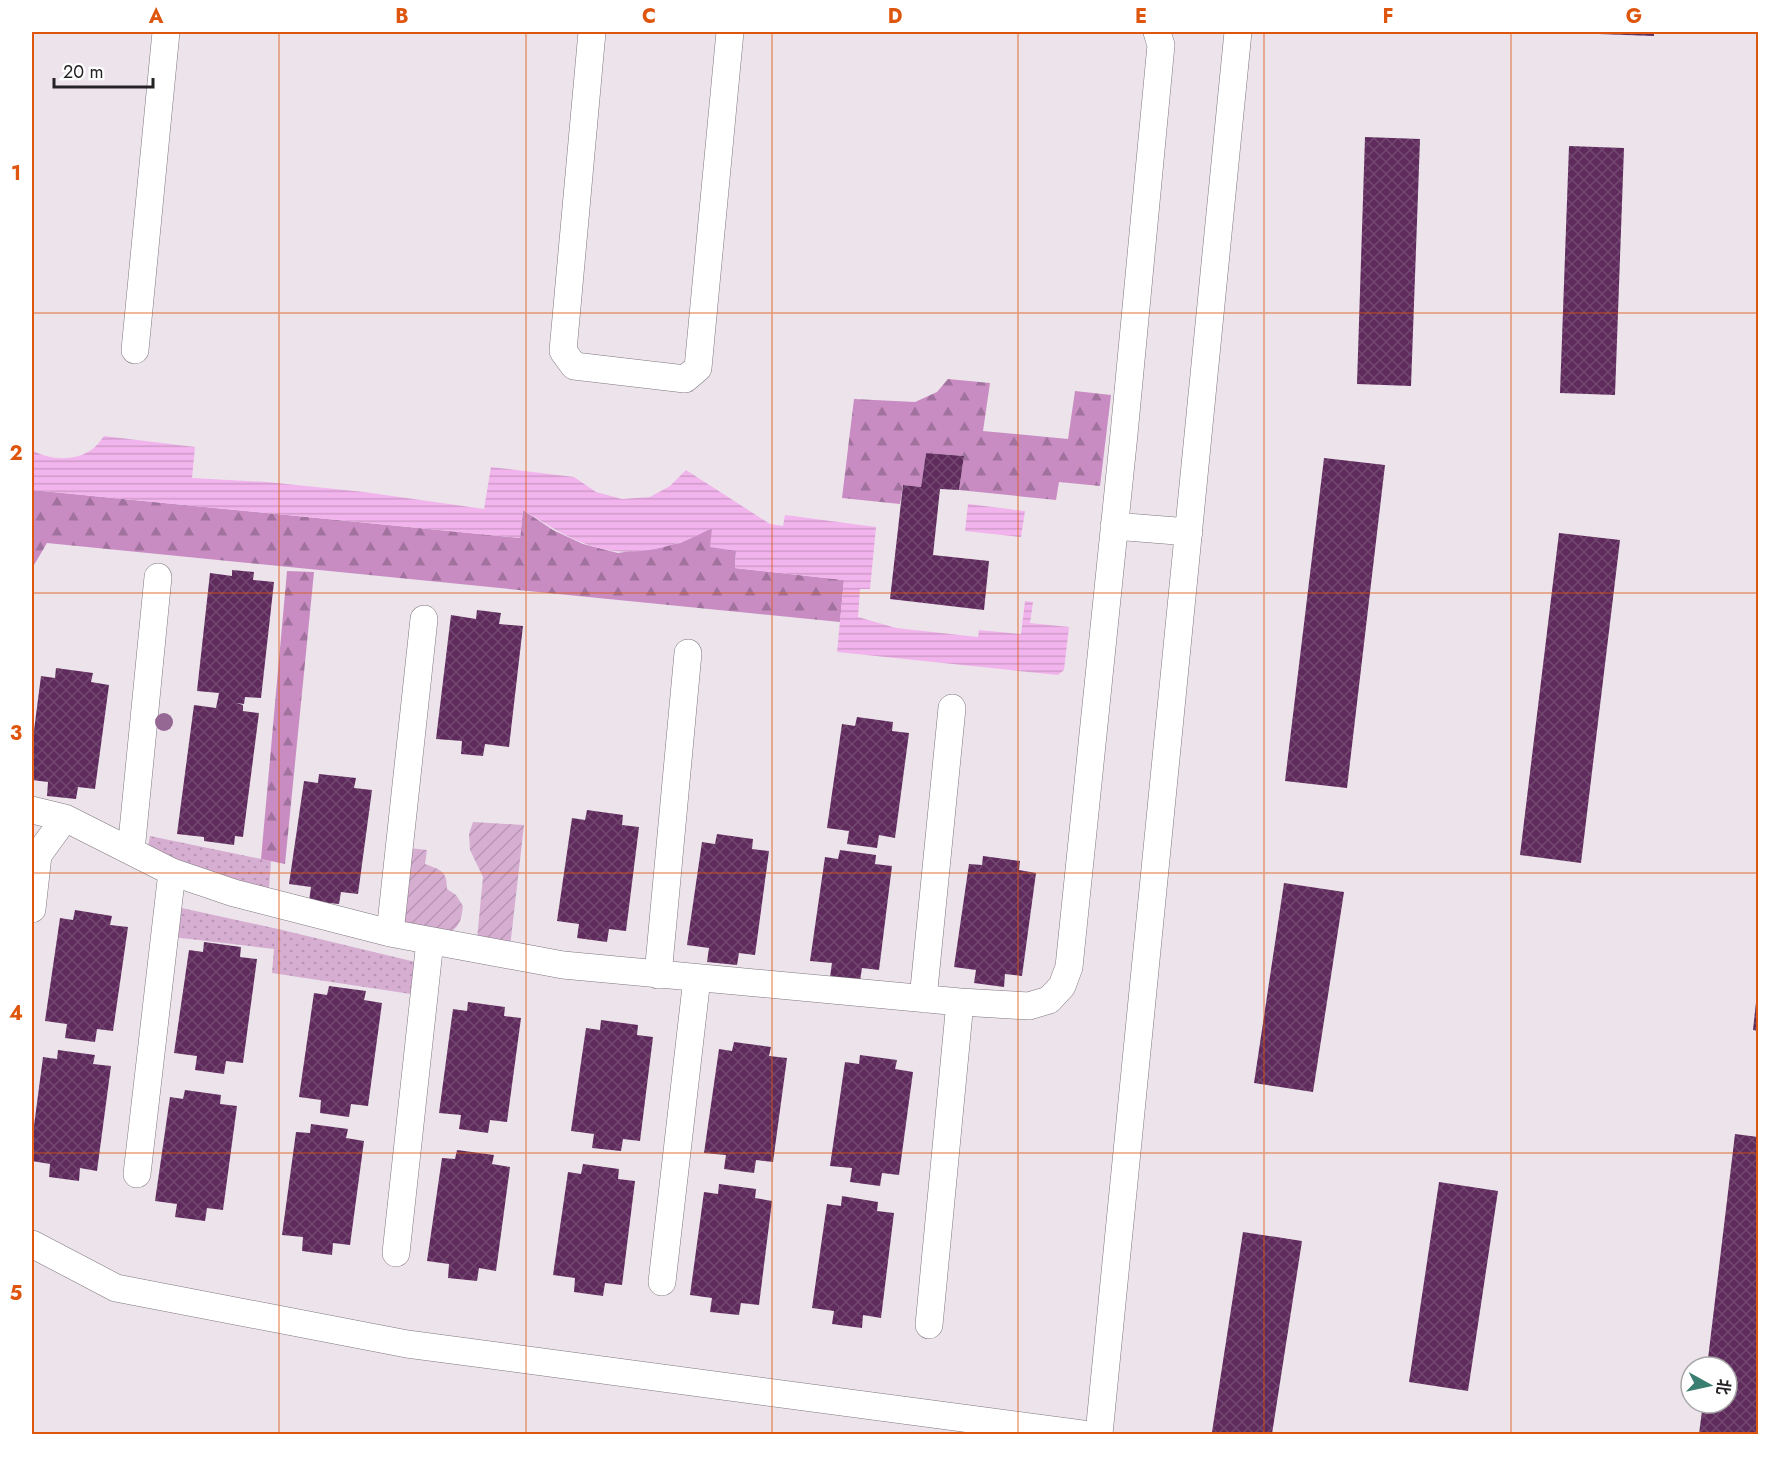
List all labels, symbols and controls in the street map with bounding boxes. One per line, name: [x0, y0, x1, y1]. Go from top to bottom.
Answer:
text: A: [148, 2, 164, 31]
text: B: [395, 2, 409, 31]
text: C: [642, 2, 656, 31]
text: D: [888, 2, 902, 31]
text: E: [1135, 2, 1147, 31]
text: F: [1382, 2, 1394, 31]
text: G: [1626, 2, 1642, 31]
scale bar: [54, 51, 153, 89]
text: 20 m: [63, 59, 103, 85]
text: 1: [11, 159, 21, 188]
text: 2: [9, 439, 23, 468]
text: 3: [10, 719, 22, 748]
text: 4: [9, 999, 23, 1028]
text: 5: [10, 1279, 23, 1308]
north arrow: [1679, 1355, 1739, 1415]
text: 北: [1711, 1377, 1736, 1397]

